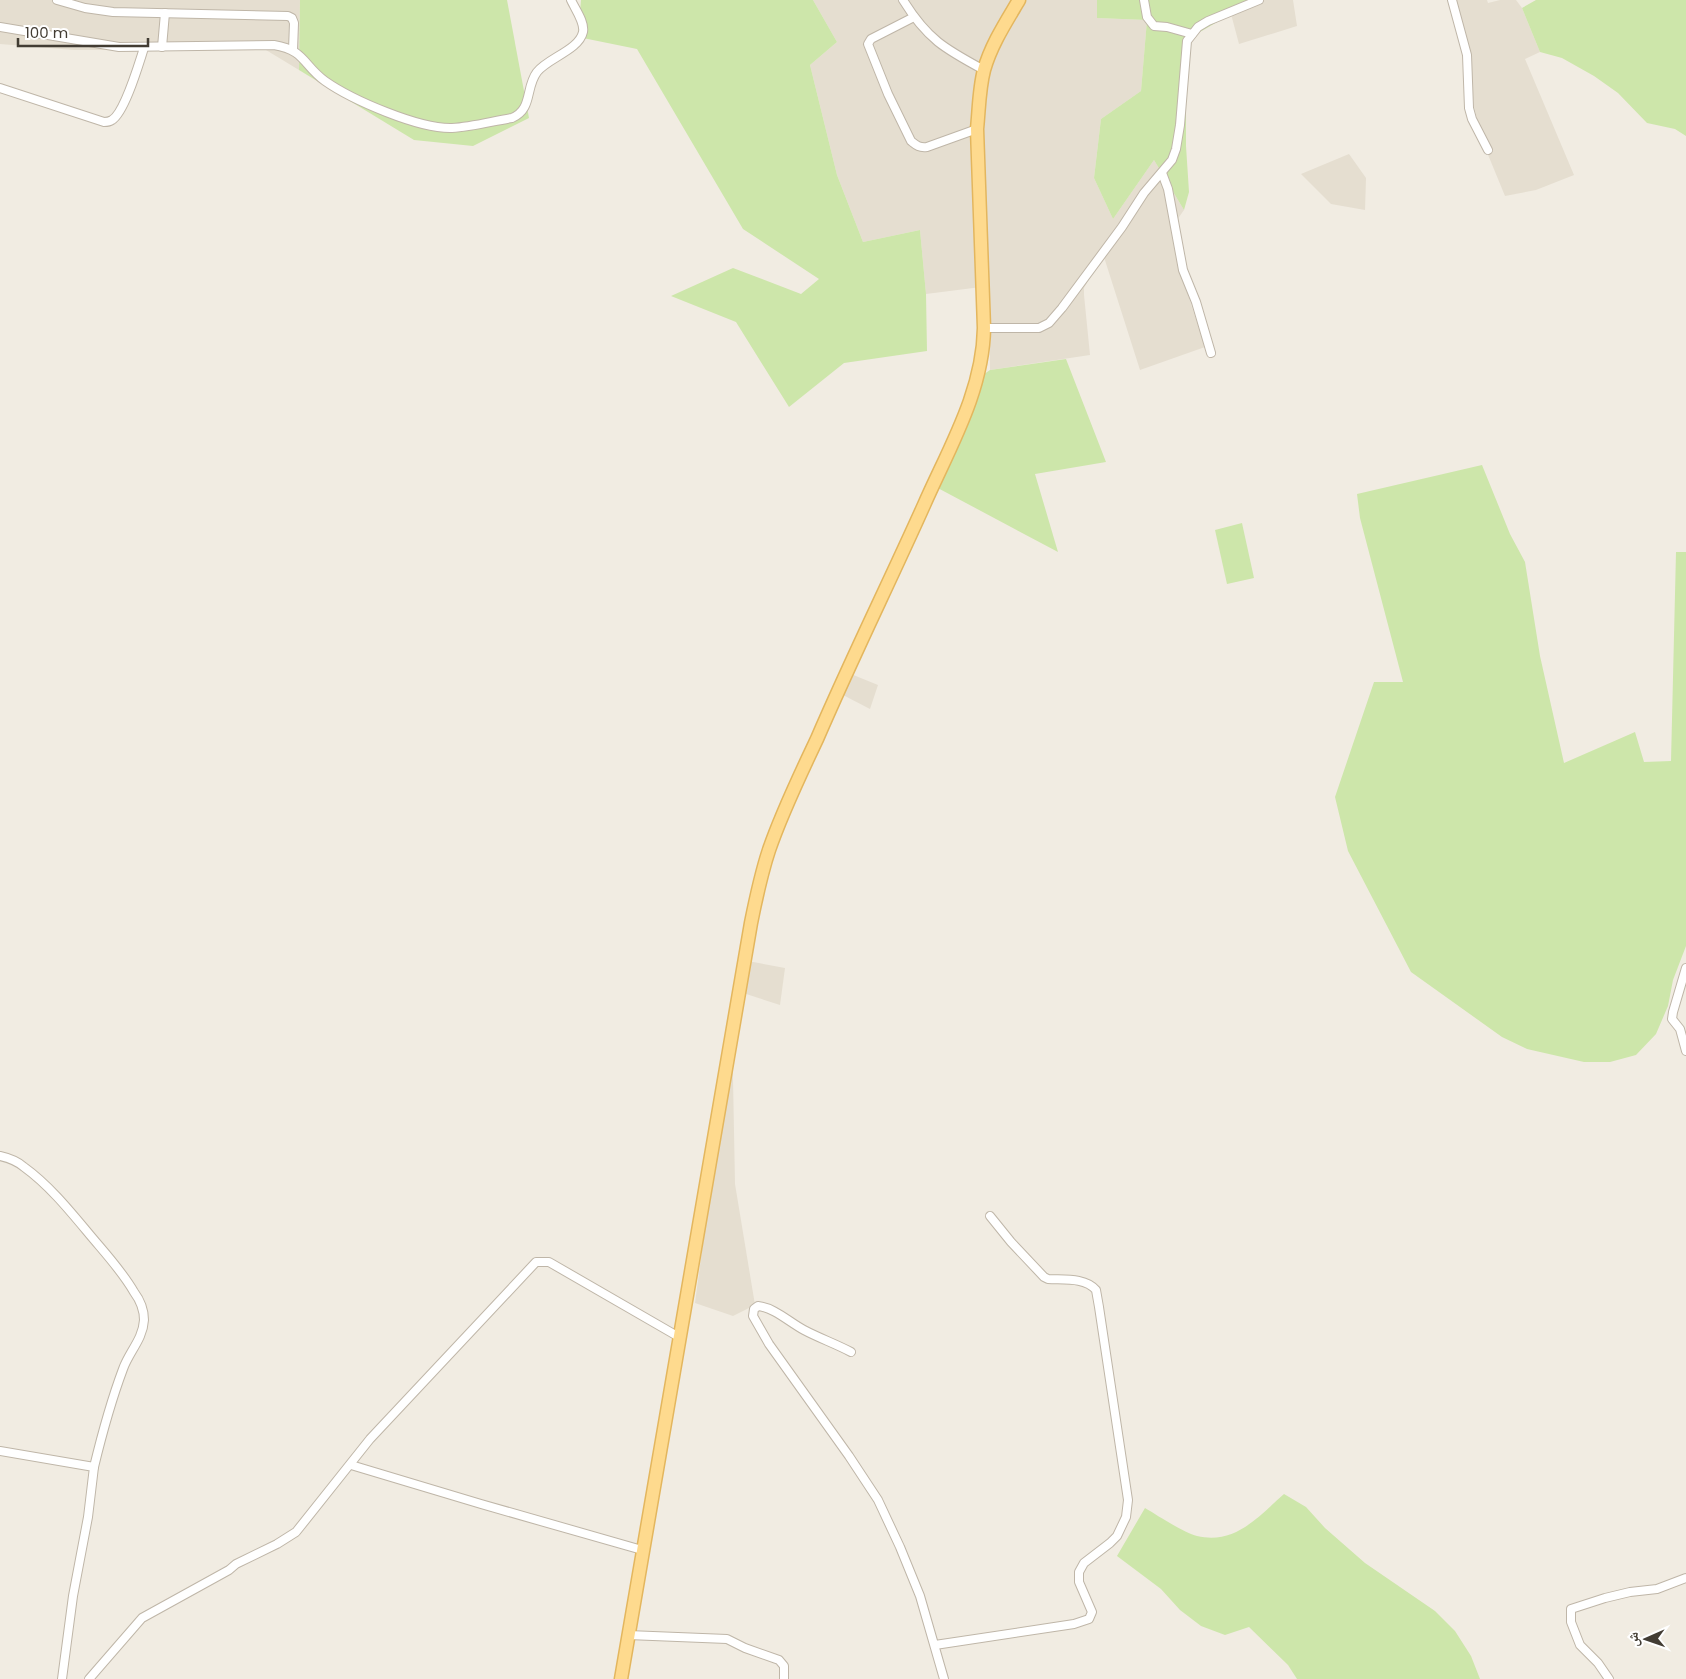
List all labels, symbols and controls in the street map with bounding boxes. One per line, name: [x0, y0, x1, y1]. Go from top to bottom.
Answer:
scale bar: [18, 15, 148, 47]
text: 100 m: [25, 22, 68, 43]
north arrow: [1621, 1614, 1671, 1664]
text: ش: [1623, 1632, 1643, 1647]

